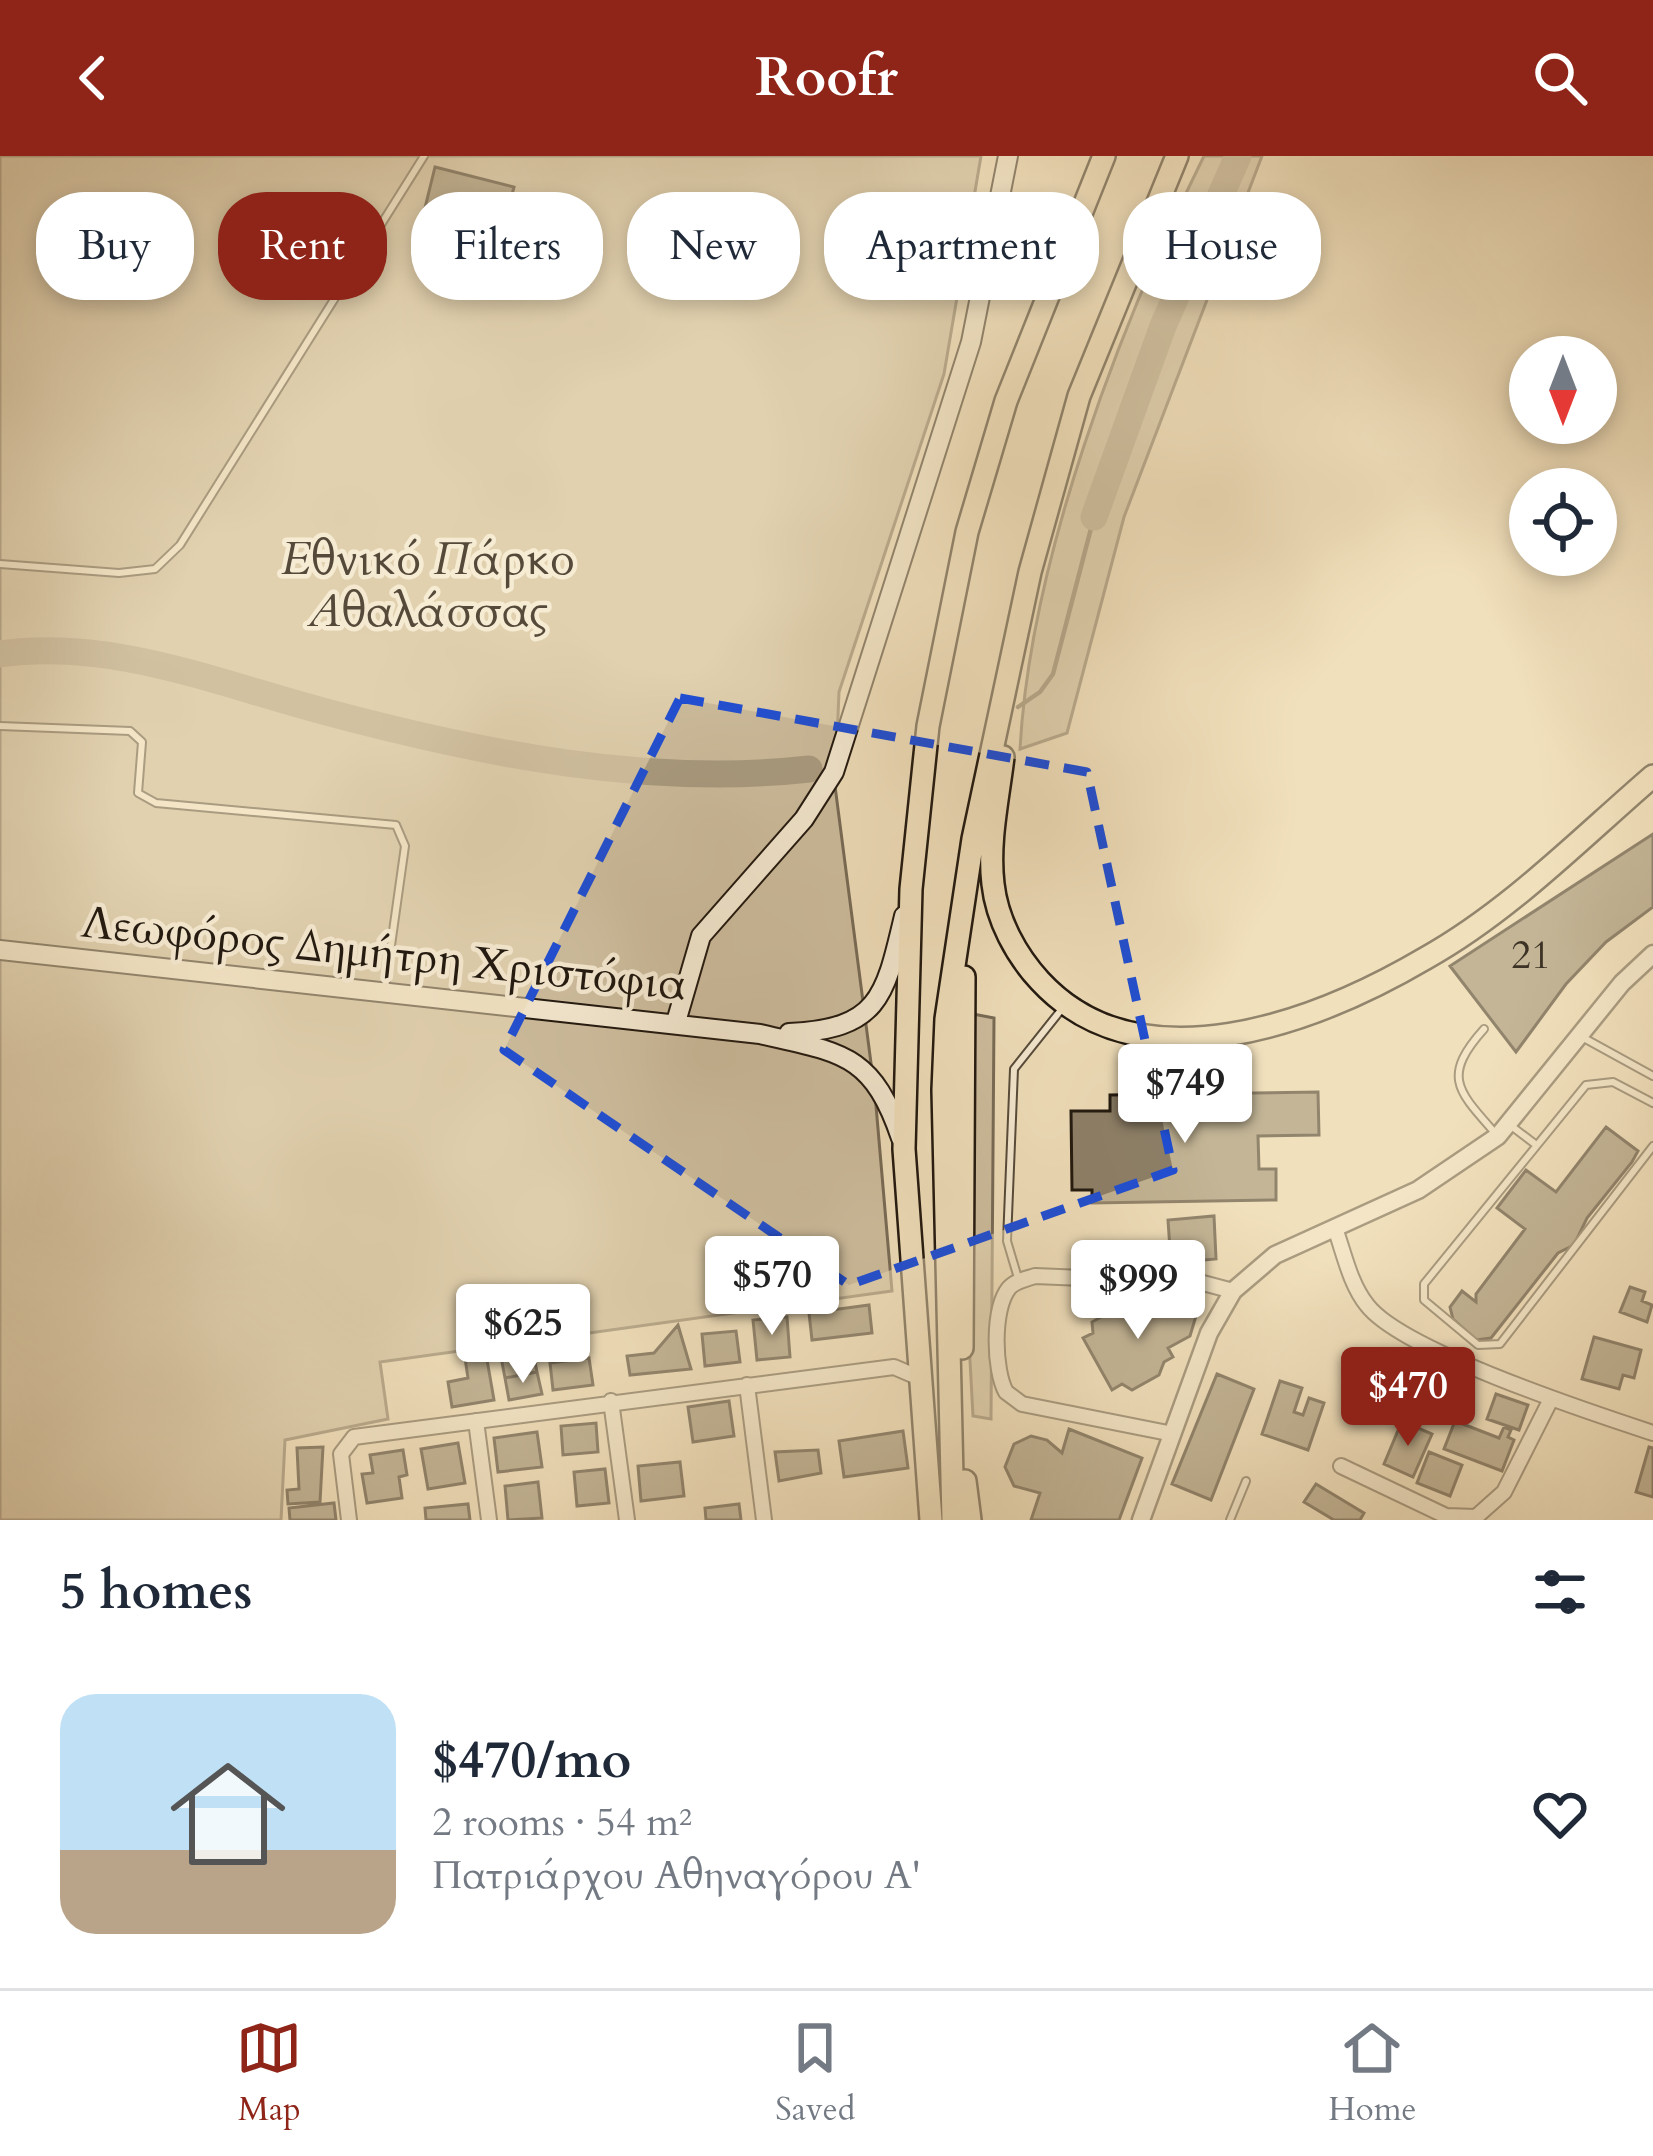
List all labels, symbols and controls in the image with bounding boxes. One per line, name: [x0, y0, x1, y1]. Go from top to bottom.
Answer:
text: Roofr: [755, 42, 898, 115]
icon: back: [60, 45, 126, 111]
icon: search: [1527, 45, 1593, 111]
chip: Buy: [36, 192, 194, 300]
chip: Rent: [218, 192, 387, 300]
chip: Filters: [411, 192, 603, 300]
chip: New: [627, 192, 800, 300]
chip: Apartment: [824, 192, 1099, 300]
chip: House: [1123, 192, 1321, 300]
north arrow: [1509, 336, 1617, 444]
map controls: [1509, 336, 1617, 576]
button: locate: [1509, 468, 1617, 576]
park label: Εθνικό Πάρκο Αθαλάσσας: [281, 529, 575, 642]
street label: Λεωφόρος Δημήτρη Χριστόφια: [79, 891, 689, 1016]
house number: 21: [1511, 929, 1551, 982]
pin: $749: [1114, 1044, 1256, 1146]
text: $749: [1145, 1056, 1225, 1109]
pin: $570: [701, 1236, 843, 1338]
pin: $999: [1067, 1240, 1209, 1342]
text: $570: [732, 1248, 812, 1301]
text: $999: [1098, 1252, 1178, 1305]
pin: $625: [452, 1284, 594, 1386]
text: $625: [483, 1296, 563, 1349]
pin: $470: [1337, 1347, 1479, 1449]
text: $470: [1368, 1359, 1448, 1412]
text: 5 homes: [60, 1557, 252, 1627]
icon: filters: [1527, 1559, 1593, 1625]
text: $470/mo: [432, 1726, 631, 1796]
icon: home: [156, 1742, 300, 1886]
icon: heart: [1527, 1781, 1593, 1847]
text: 2 rooms · 54 m²: [432, 1796, 692, 1849]
text: Πατριάρχου Αθηναγόρου Α': [432, 1849, 921, 1902]
tab: Map: [236, 2015, 302, 2132]
tab: Saved: [775, 2015, 855, 2132]
tab: Home: [1328, 2015, 1417, 2132]

